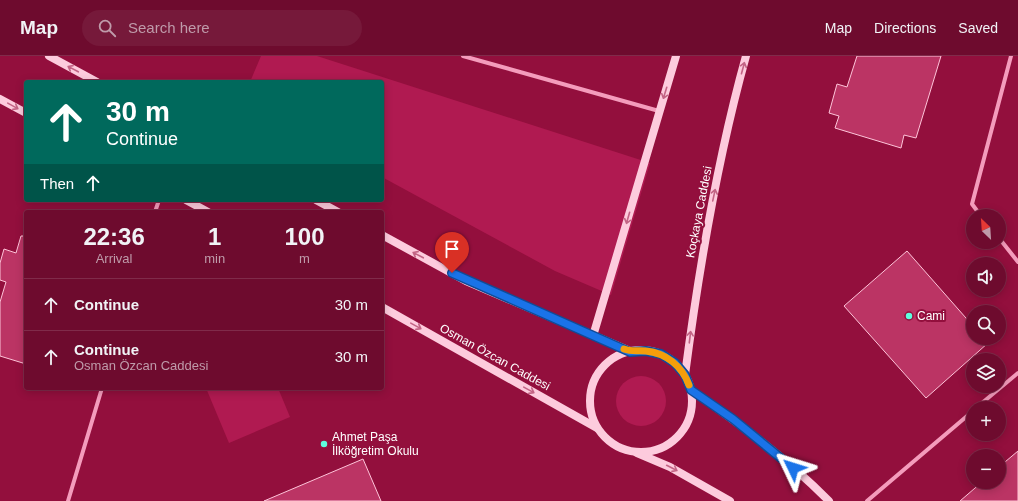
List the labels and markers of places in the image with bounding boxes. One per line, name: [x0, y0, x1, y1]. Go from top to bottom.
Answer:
pin: [435, 232, 469, 273]
place label: Cami: [917, 309, 945, 323]
marker: Cami: [904, 311, 914, 321]
place label: Ahmet Paşa İlköğretim Okulu: [332, 430, 419, 458]
marker: Ahmet Paşa İlköğretim Okulu: [319, 439, 329, 449]

